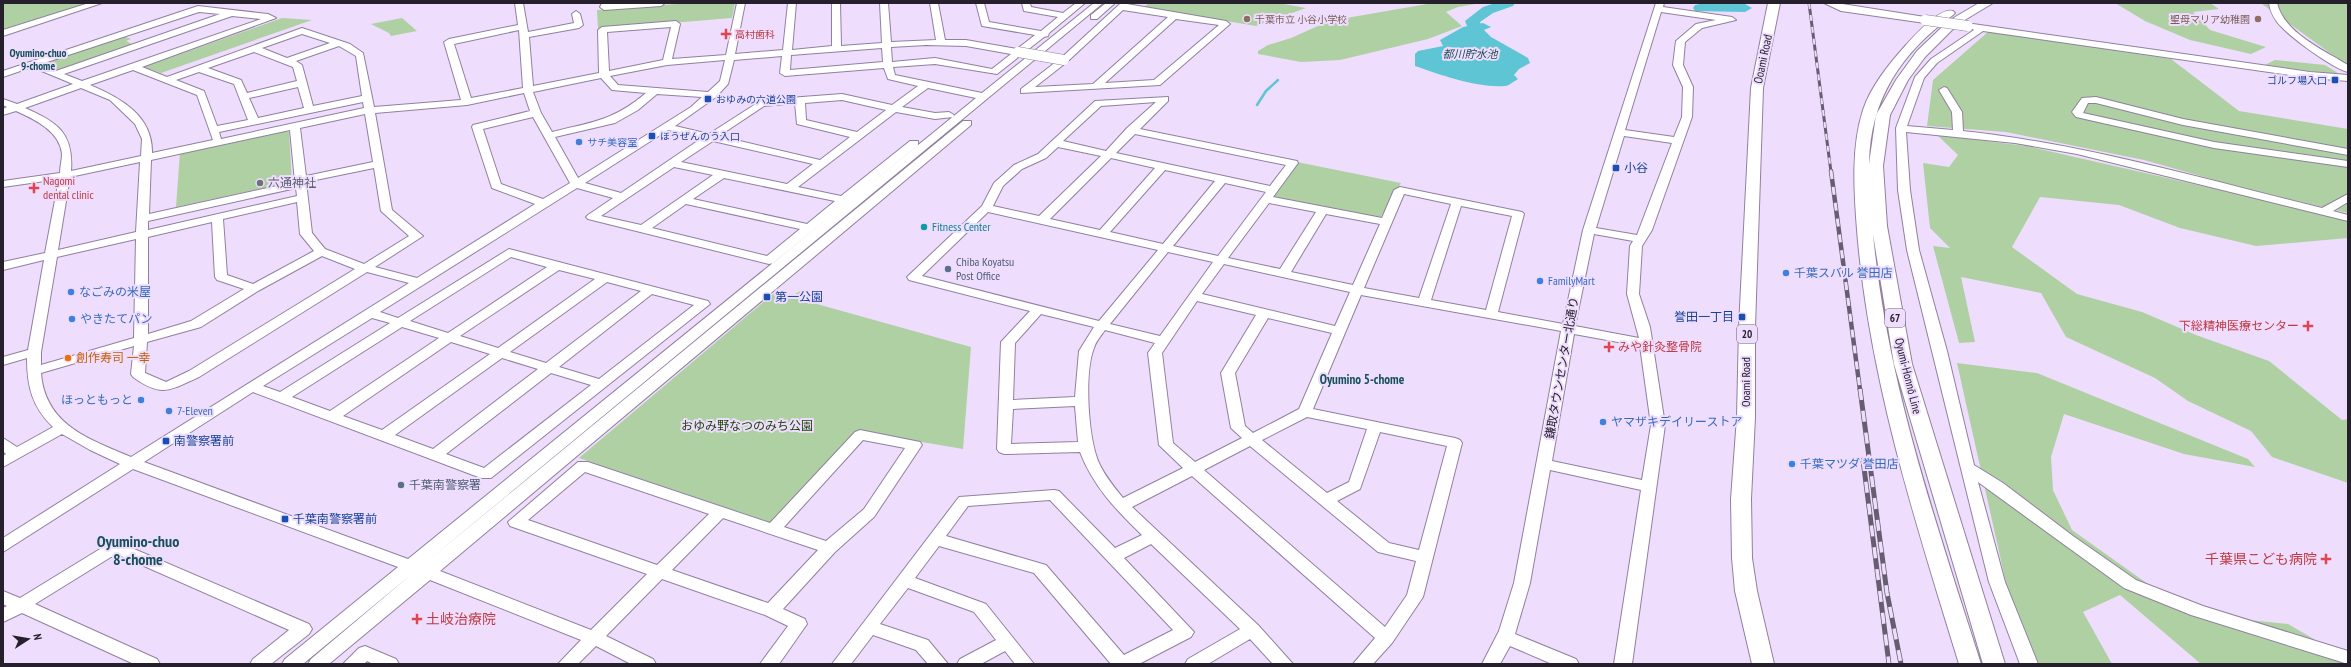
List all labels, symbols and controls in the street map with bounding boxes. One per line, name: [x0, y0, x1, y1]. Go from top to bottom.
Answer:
place label: 千葉市立 小谷小学校: [1255, 13, 1347, 26]
place label: 聖母マリア幼稚園: [2170, 13, 2250, 26]
marker: 千葉市立 小谷小学校: [1242, 14, 1252, 24]
marker: 聖母マリア幼稚園: [2253, 14, 2263, 24]
marker: 高村歯科: [720, 28, 732, 40]
place label: 高村歯科: [735, 28, 775, 41]
street label: Ooami Road: [1750, 33, 1775, 85]
district label: Oyumino-chuo 9-chome: [10, 46, 67, 73]
water label: 都川貯水池: [1443, 47, 1498, 61]
place label: ゴルフ場入口: [2267, 74, 2327, 87]
marker: ゴルフ場入口: [2330, 75, 2340, 85]
place label: おゆみの六道公園: [716, 93, 796, 106]
marker: おゆみの六道公園: [703, 94, 713, 104]
place label: ほうぜんのう入口: [660, 130, 740, 143]
marker: ほうぜんのう入口: [647, 131, 657, 141]
place label: サチ美容室: [587, 136, 637, 149]
marker: サチ美容室: [574, 137, 584, 147]
place label: 小谷: [1624, 160, 1648, 175]
marker: 小谷: [1611, 163, 1621, 173]
place label: Nagomi dental clinic: [43, 173, 94, 202]
place label: 六通神社: [268, 175, 316, 190]
marker: 六通神社: [255, 178, 265, 188]
marker: Nagomi dental clinic: [28, 182, 40, 194]
place label: Fitness Center: [932, 219, 991, 234]
marker: Fitness Center: [919, 222, 929, 232]
place label: Chiba Koyatsu Post Office: [956, 254, 1014, 283]
marker: Chiba Koyatsu Post Office: [943, 264, 953, 274]
place label: 千葉スバル 誉田店: [1794, 265, 1893, 280]
marker: 千葉スバル 誉田店: [1781, 268, 1791, 278]
place label: FamilyMart: [1548, 273, 1596, 288]
marker: FamilyMart: [1535, 276, 1545, 286]
place label: なごみの米屋: [79, 284, 151, 299]
marker: なごみの米屋: [66, 287, 76, 297]
place label: 第一公園: [775, 289, 823, 304]
marker: 第一公園: [762, 292, 772, 302]
street label: 鎌取タウンセンター北通り: [1542, 296, 1581, 440]
place label: 誉田一丁目: [1674, 309, 1734, 324]
road number: 67: [1885, 309, 1905, 327]
place label: やきたてパン: [80, 311, 153, 326]
marker: 誉田一丁目: [1737, 312, 1747, 322]
marker: やきたてパン: [67, 314, 77, 324]
place label: 下総精神医療センター: [2179, 318, 2299, 333]
marker: 下総精神医療センター: [2302, 320, 2314, 332]
road number: 20: [1737, 325, 1757, 343]
street label: Oyumi-Honnō Line: [1892, 336, 1925, 415]
place label: みや針灸整骨院: [1618, 339, 1702, 354]
marker: みや針灸整骨院: [1603, 341, 1615, 353]
place label: 創作寿司 一幸: [76, 350, 151, 365]
marker: 創作寿司 一幸: [63, 353, 73, 363]
street label: Ooami Road: [1738, 357, 1753, 407]
district label: Oyumino 5-chome: [1320, 371, 1405, 388]
place label: ほっともっと: [61, 392, 133, 407]
marker: ほっともっと: [136, 395, 146, 405]
place label: 7-Eleven: [177, 403, 213, 418]
marker: 7-Eleven: [164, 406, 174, 416]
place label: ヤマザキデイリーストア: [1611, 414, 1742, 429]
marker: ヤマザキデイリーストア: [1598, 417, 1608, 427]
park label: おゆみ野なつのみち公園: [681, 418, 813, 433]
place label: 南警察署前: [174, 433, 234, 448]
marker: 南警察署前: [161, 436, 171, 446]
place label: 千葉マツダ 誉田店: [1800, 456, 1899, 471]
marker: 千葉マツダ 誉田店: [1787, 459, 1797, 469]
place label: 千葉南警察署: [409, 477, 481, 492]
marker: 千葉南警察署: [396, 480, 406, 490]
place label: 千葉南警察署前: [293, 511, 377, 526]
marker: 千葉南警察署前: [280, 514, 290, 524]
district label: Oyumino-chuo 8-chome: [97, 531, 179, 569]
place label: 千葉県こども病院: [2205, 550, 2317, 568]
marker: 千葉県こども病院: [2320, 553, 2332, 565]
place label: 土岐治療院: [426, 610, 496, 628]
marker: 土岐治療院: [411, 613, 423, 625]
north arrow: [8, 619, 48, 659]
text: N: [30, 633, 45, 641]

